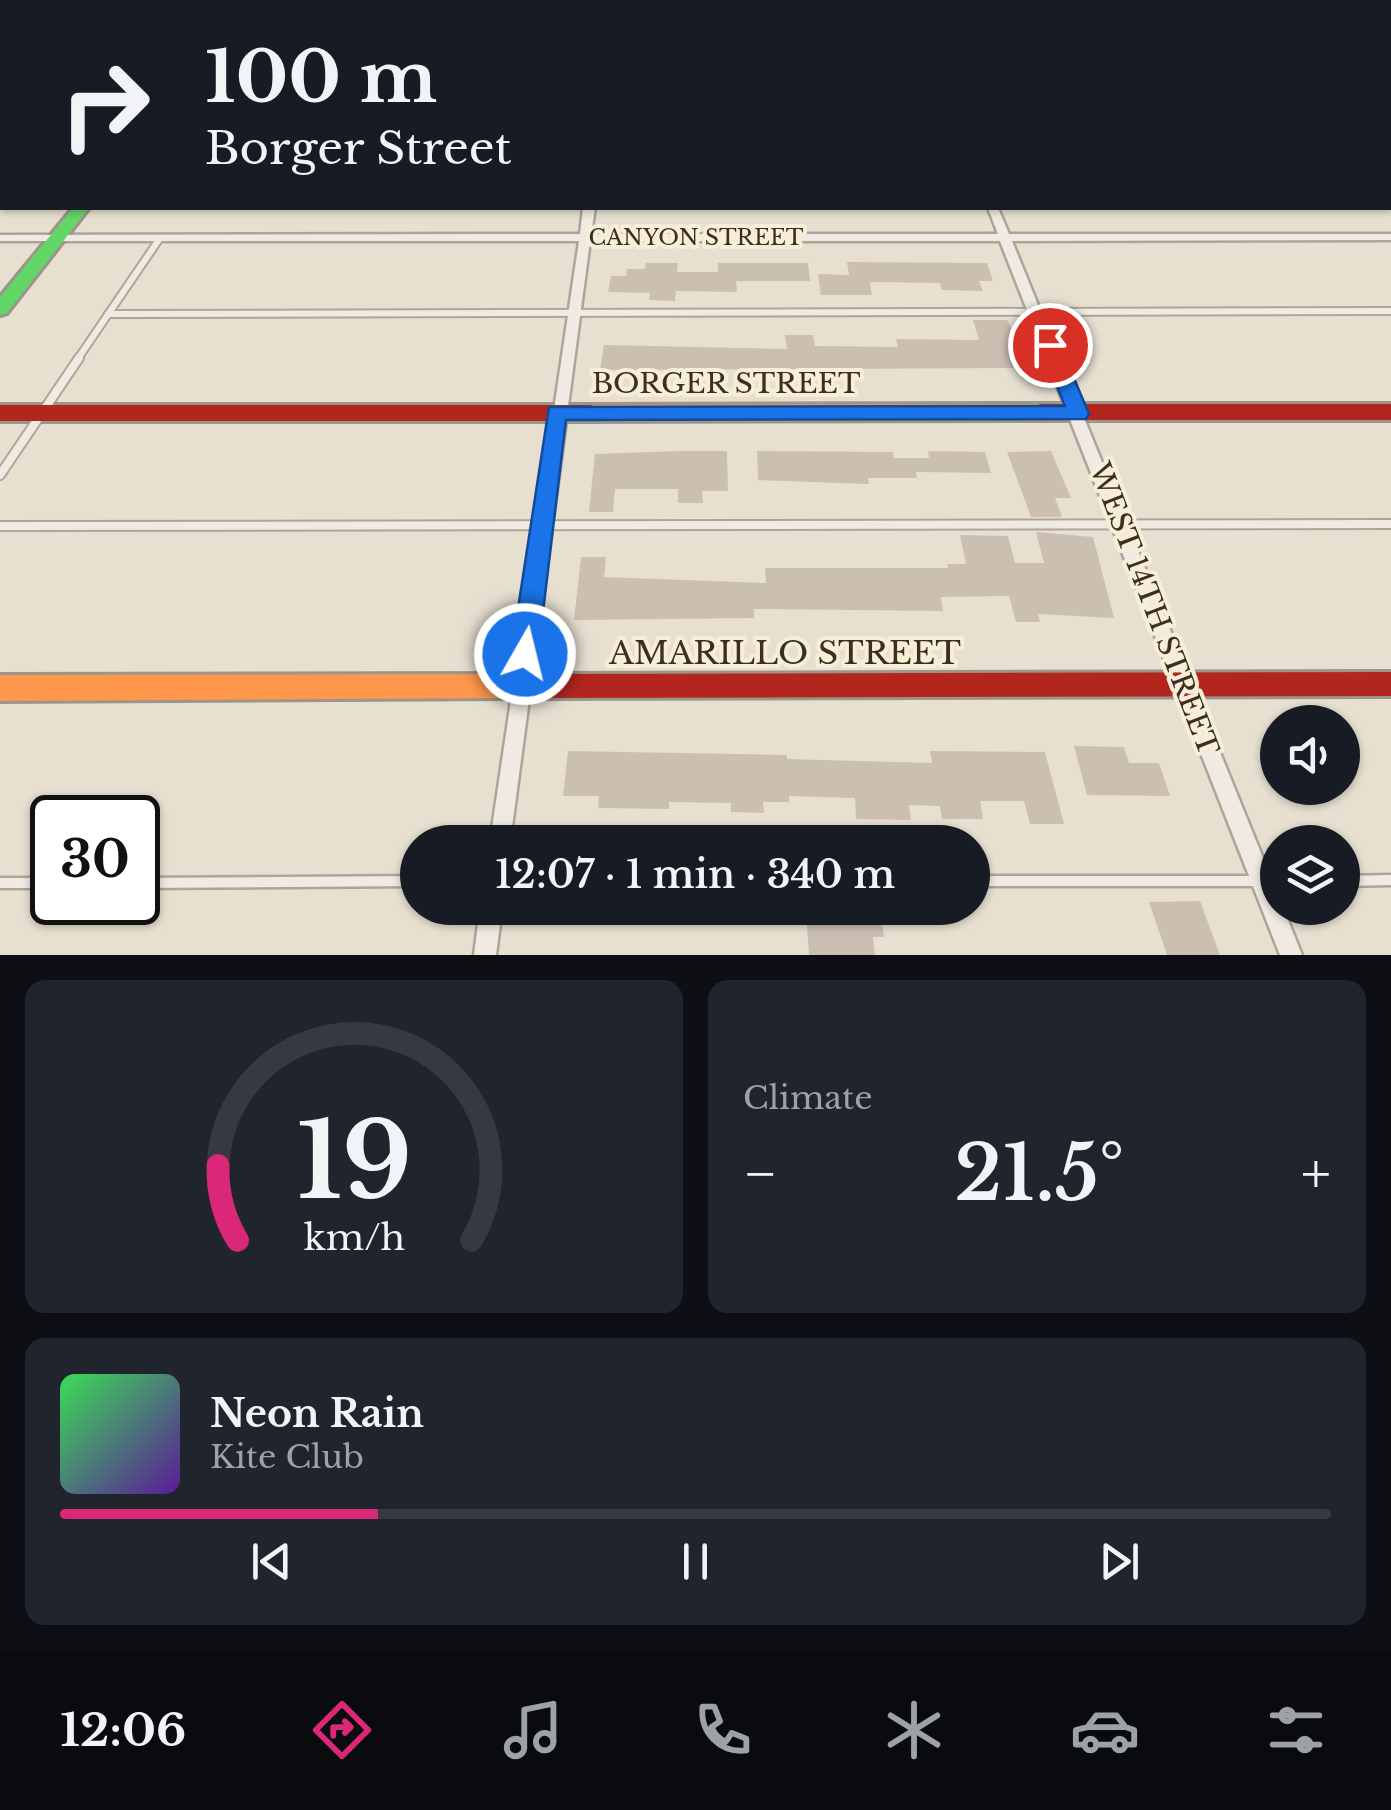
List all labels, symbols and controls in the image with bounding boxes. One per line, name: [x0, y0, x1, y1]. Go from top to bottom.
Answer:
text: 100 m: [205, 34, 437, 121]
icon: right: [40, 40, 170, 170]
text: Borger Street: [205, 120, 512, 176]
street label: CANYON STREET: [588, 224, 804, 251]
pin: [1008, 303, 1093, 388]
icon: arrive: [1023, 318, 1078, 373]
street label: BORGER STREET: [592, 366, 861, 401]
street label: WEST 14TH STREET: [1082, 457, 1226, 761]
position arrow: [473, 602, 577, 706]
street label: AMARILLO STREET: [608, 633, 961, 673]
map controls: [1260, 705, 1360, 925]
button: sound: [1260, 705, 1360, 805]
speed limit sign: 30: [30, 795, 160, 925]
button: layers: [1260, 825, 1360, 925]
text: 12:07 · 1 min · 340 m: [495, 851, 895, 898]
text: Climate: [743, 1078, 872, 1118]
text: 19: [296, 1097, 412, 1226]
text: 21.5°: [954, 1127, 1124, 1220]
text: −: [743, 1140, 778, 1208]
text: +: [1301, 1140, 1331, 1208]
text: km/h: [303, 1215, 405, 1260]
text: Neon Rain: [210, 1390, 424, 1437]
text: Kite Club: [210, 1437, 364, 1477]
icon: previous: [244, 1534, 299, 1589]
icon: pause: [668, 1534, 723, 1589]
icon: next: [1092, 1534, 1147, 1589]
icon: directions: [307, 1695, 377, 1765]
icon: music: [498, 1695, 568, 1765]
icon: phone: [688, 1695, 758, 1765]
icon: climate: [879, 1695, 949, 1765]
icon: car: [1070, 1695, 1140, 1765]
icon: filters: [1261, 1695, 1331, 1765]
text: 12:06: [60, 1702, 186, 1758]

